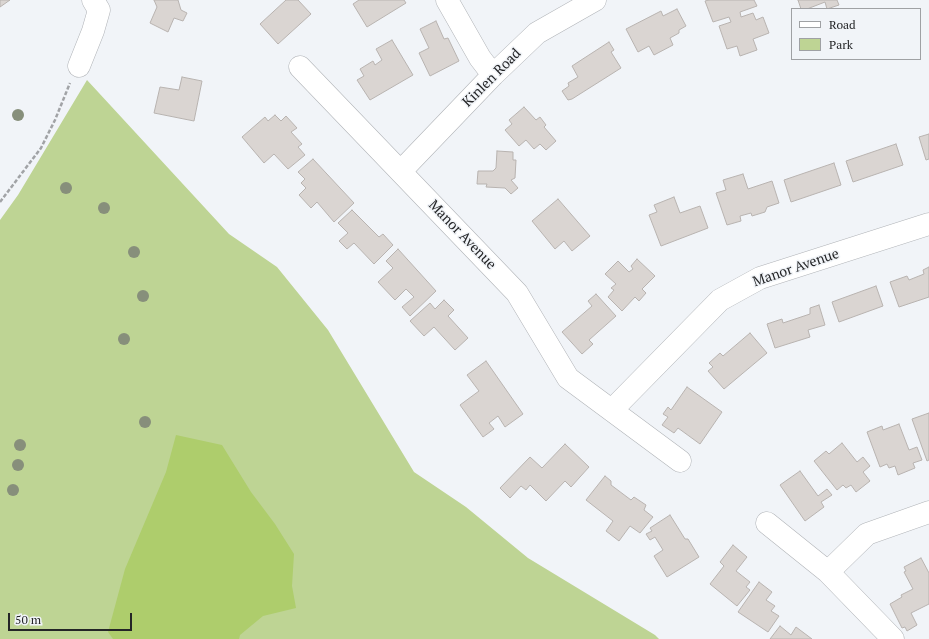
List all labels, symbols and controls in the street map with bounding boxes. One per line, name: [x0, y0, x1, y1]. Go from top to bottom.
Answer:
legend: [791, 8, 921, 60]
text: Road: [829, 17, 856, 32]
text: Park: [829, 37, 853, 52]
street label: Kinlen Road: [459, 45, 525, 111]
street label: Manor Avenue: [425, 197, 499, 273]
street label: Manor Avenue: [751, 245, 841, 291]
scale bar: [10, 605, 134, 631]
text: 50 m: [15, 612, 41, 627]

